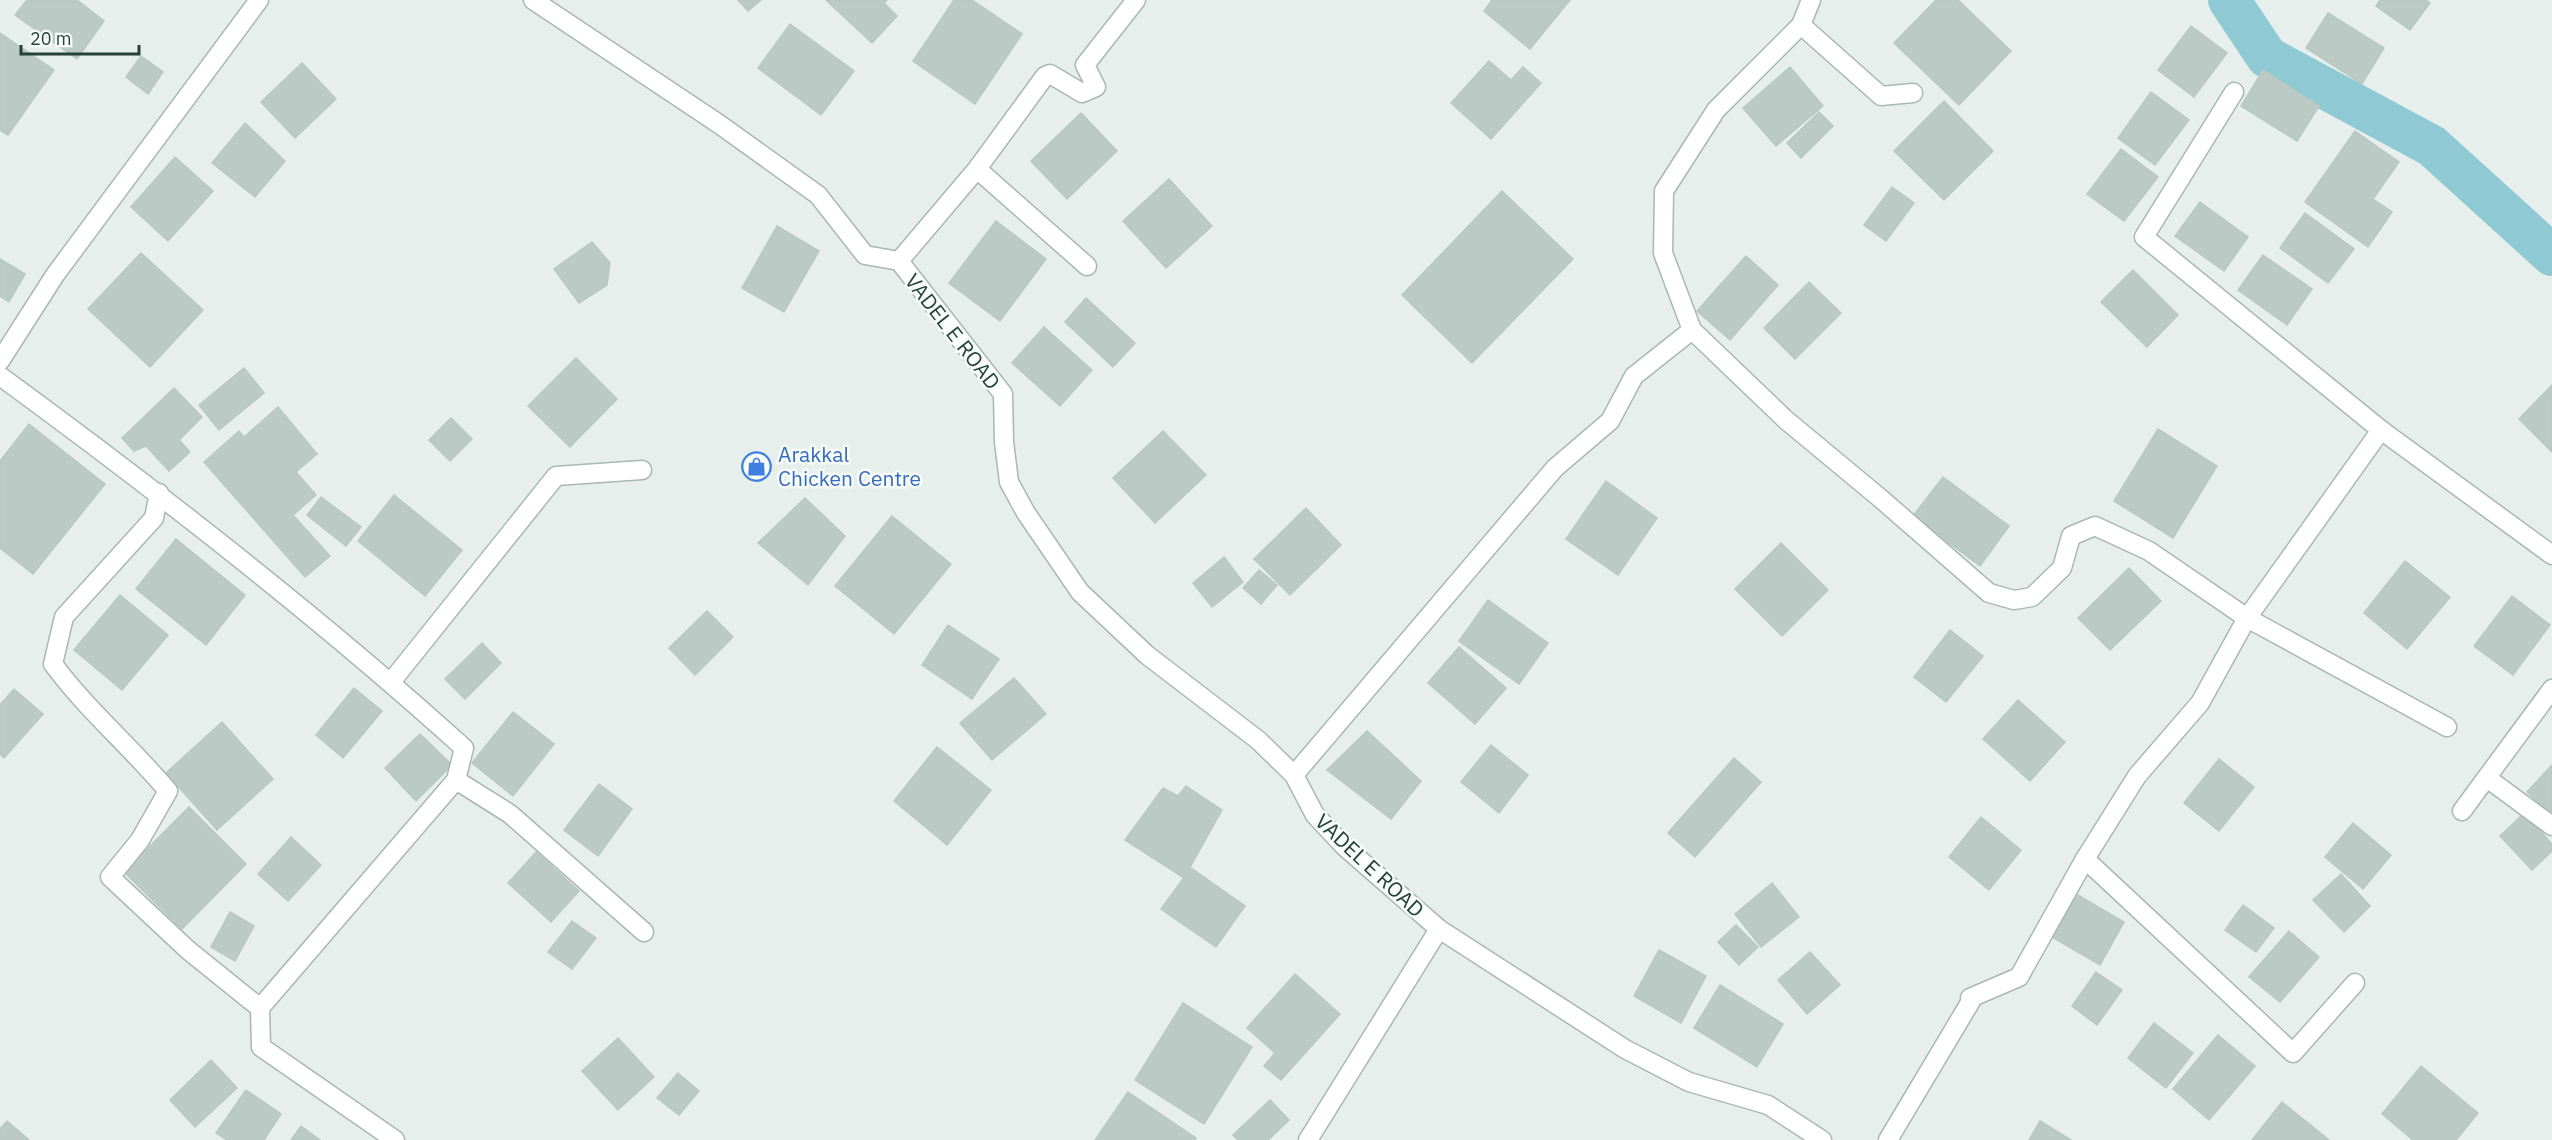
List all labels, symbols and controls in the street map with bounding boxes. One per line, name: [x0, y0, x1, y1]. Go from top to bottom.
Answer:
scale bar: [21, 18, 140, 56]
text: 20 m: [30, 27, 72, 50]
street label: VADEL E ROAD: [899, 267, 1007, 395]
place label: Arakkal Chicken Centre: [778, 440, 921, 492]
shop icon: Arakkal Chicken Centre: [741, 450, 773, 482]
street label: VADEL E ROAD: [1309, 807, 1431, 923]

